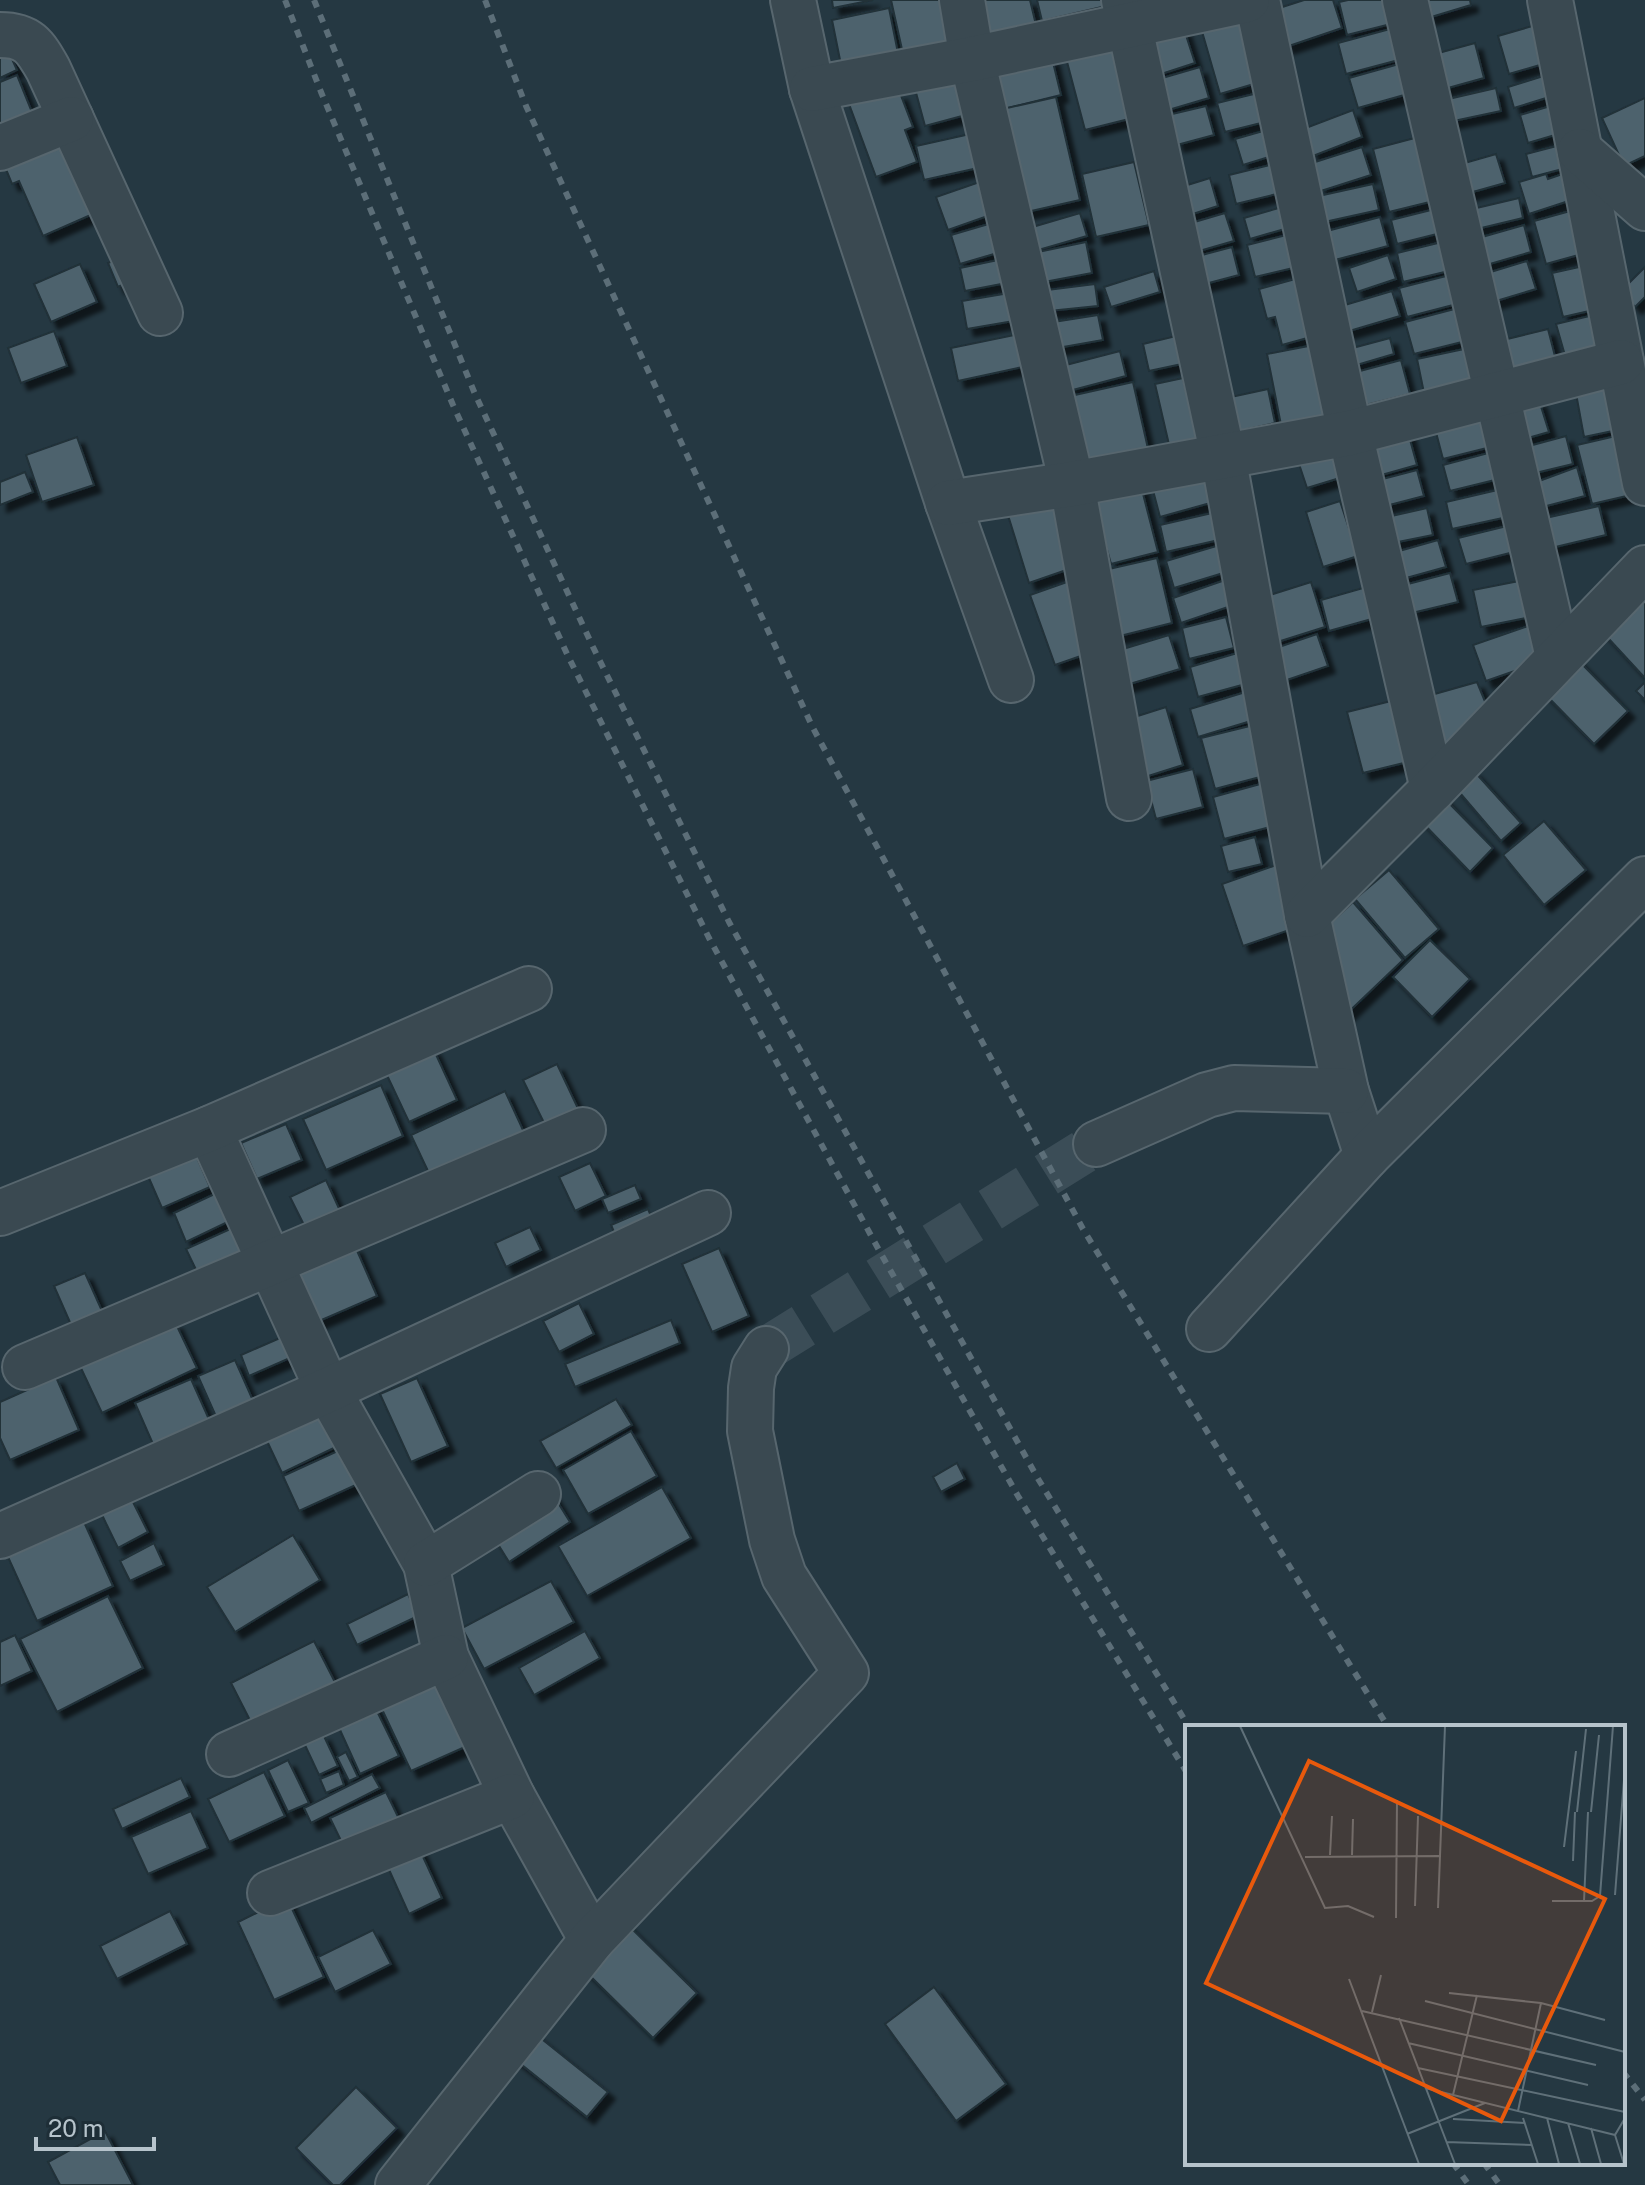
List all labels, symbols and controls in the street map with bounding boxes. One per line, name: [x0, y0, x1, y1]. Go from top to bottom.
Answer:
inset map: [1185, 1725, 1625, 2165]
scale bar: [36, 2101, 154, 2151]
text: 20 m: [48, 2114, 104, 2142]

